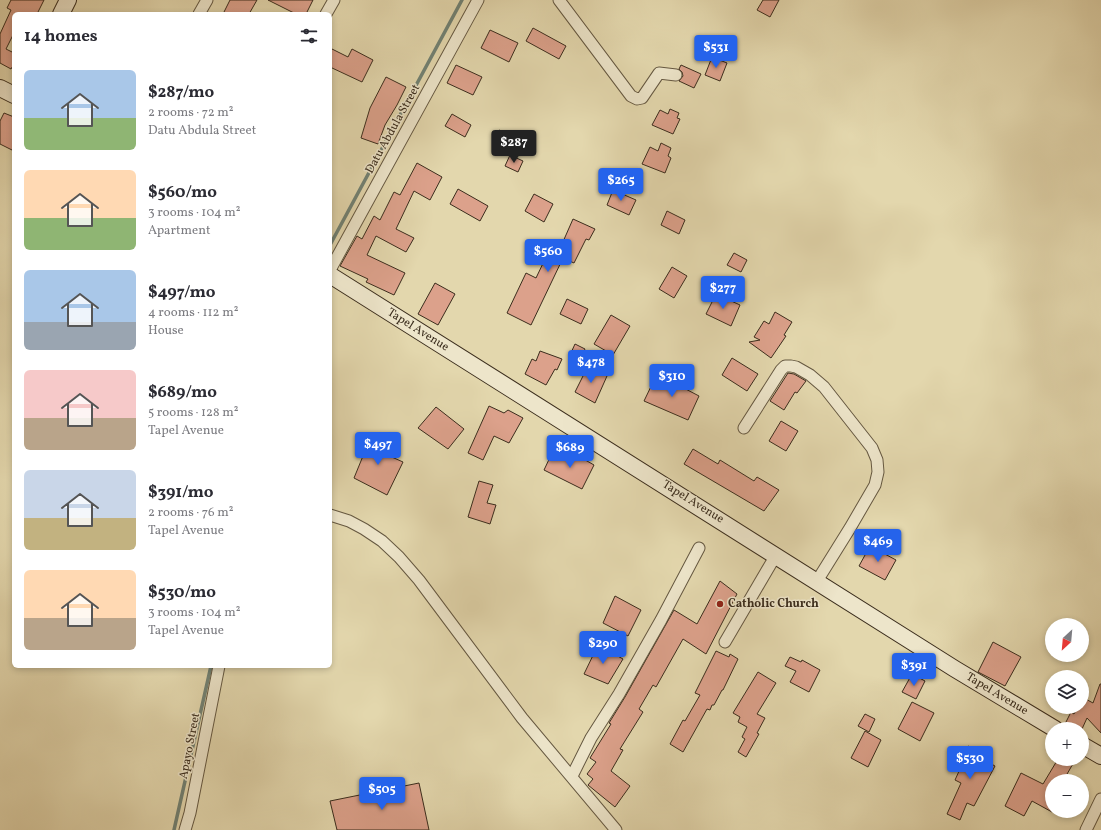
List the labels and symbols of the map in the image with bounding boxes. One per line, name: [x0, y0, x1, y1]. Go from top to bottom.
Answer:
pin: $531: [692, 35, 740, 69]
street label: Datu Abdula Street: [362, 81, 424, 177]
pin: $287: [490, 130, 538, 164]
pin: $265: [597, 168, 645, 202]
pin: $560: [524, 239, 572, 273]
pin: $277: [699, 276, 747, 310]
street label: Tapel Avenue: [384, 305, 452, 356]
pin: $478: [567, 350, 615, 384]
pin: $310: [648, 364, 696, 398]
pin: $497: [354, 432, 402, 466]
pin: $689: [546, 435, 594, 469]
street label: Tapel Avenue: [659, 477, 727, 528]
pin: $469: [854, 529, 902, 563]
place label: Catholic Church: [728, 596, 819, 612]
marker: Catholic Church: [715, 599, 725, 609]
north arrow: [1045, 618, 1089, 662]
pin: $290: [579, 631, 627, 665]
pin: $391: [890, 653, 938, 687]
street label: Tapel Avenue: [963, 669, 1031, 719]
street label: Apayo Street: [176, 712, 204, 780]
pin: $530: [946, 746, 994, 780]
pin: $505: [358, 777, 406, 811]

